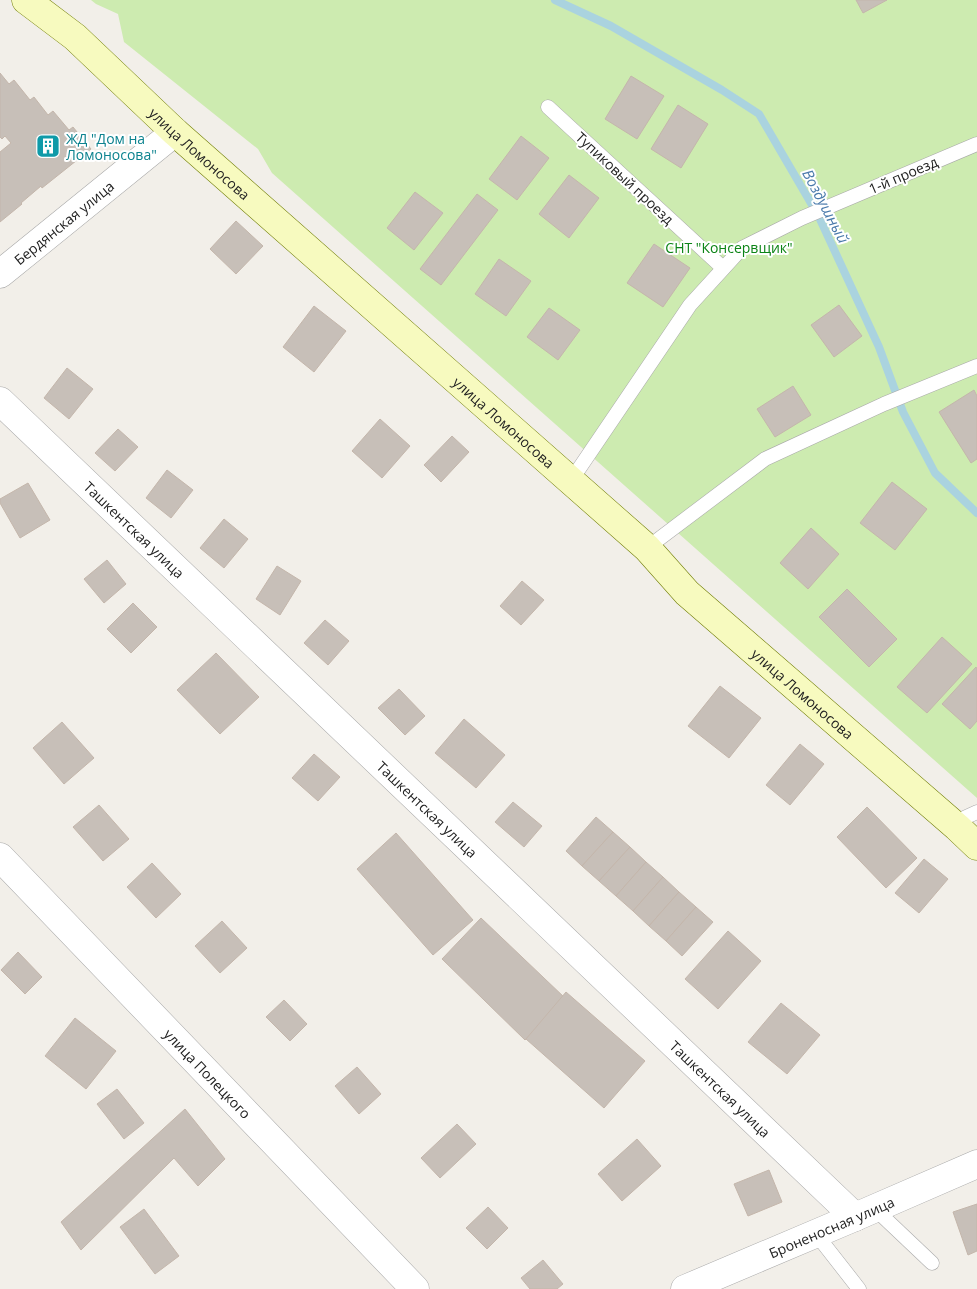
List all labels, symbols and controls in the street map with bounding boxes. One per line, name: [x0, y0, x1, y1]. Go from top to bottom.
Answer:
street label: улица Ломоносова: [145, 103, 254, 203]
street label: Тупиковый проезд: [572, 128, 678, 228]
place label: ЖД "Дом на Ломоносова": [66, 129, 157, 164]
building icon: ЖД "Дом на Ломоносова": [35, 133, 61, 159]
street label: 1-й проезд: [866, 152, 940, 198]
water label: Воздушный: [798, 166, 854, 247]
street label: Бердянская улица: [10, 176, 118, 269]
park label: СНТ "Консервщик": [665, 238, 793, 257]
street label: улица Ломоносова: [449, 372, 559, 472]
street label: Ташкентская улица: [80, 477, 189, 582]
street label: улица Ломоносова: [748, 644, 858, 743]
street label: Ташкентская улица: [373, 757, 482, 862]
street label: улица Полецкого: [160, 1024, 255, 1122]
street label: Ташкентская улица: [666, 1036, 775, 1141]
street label: Броненосная улица: [766, 1192, 897, 1262]

